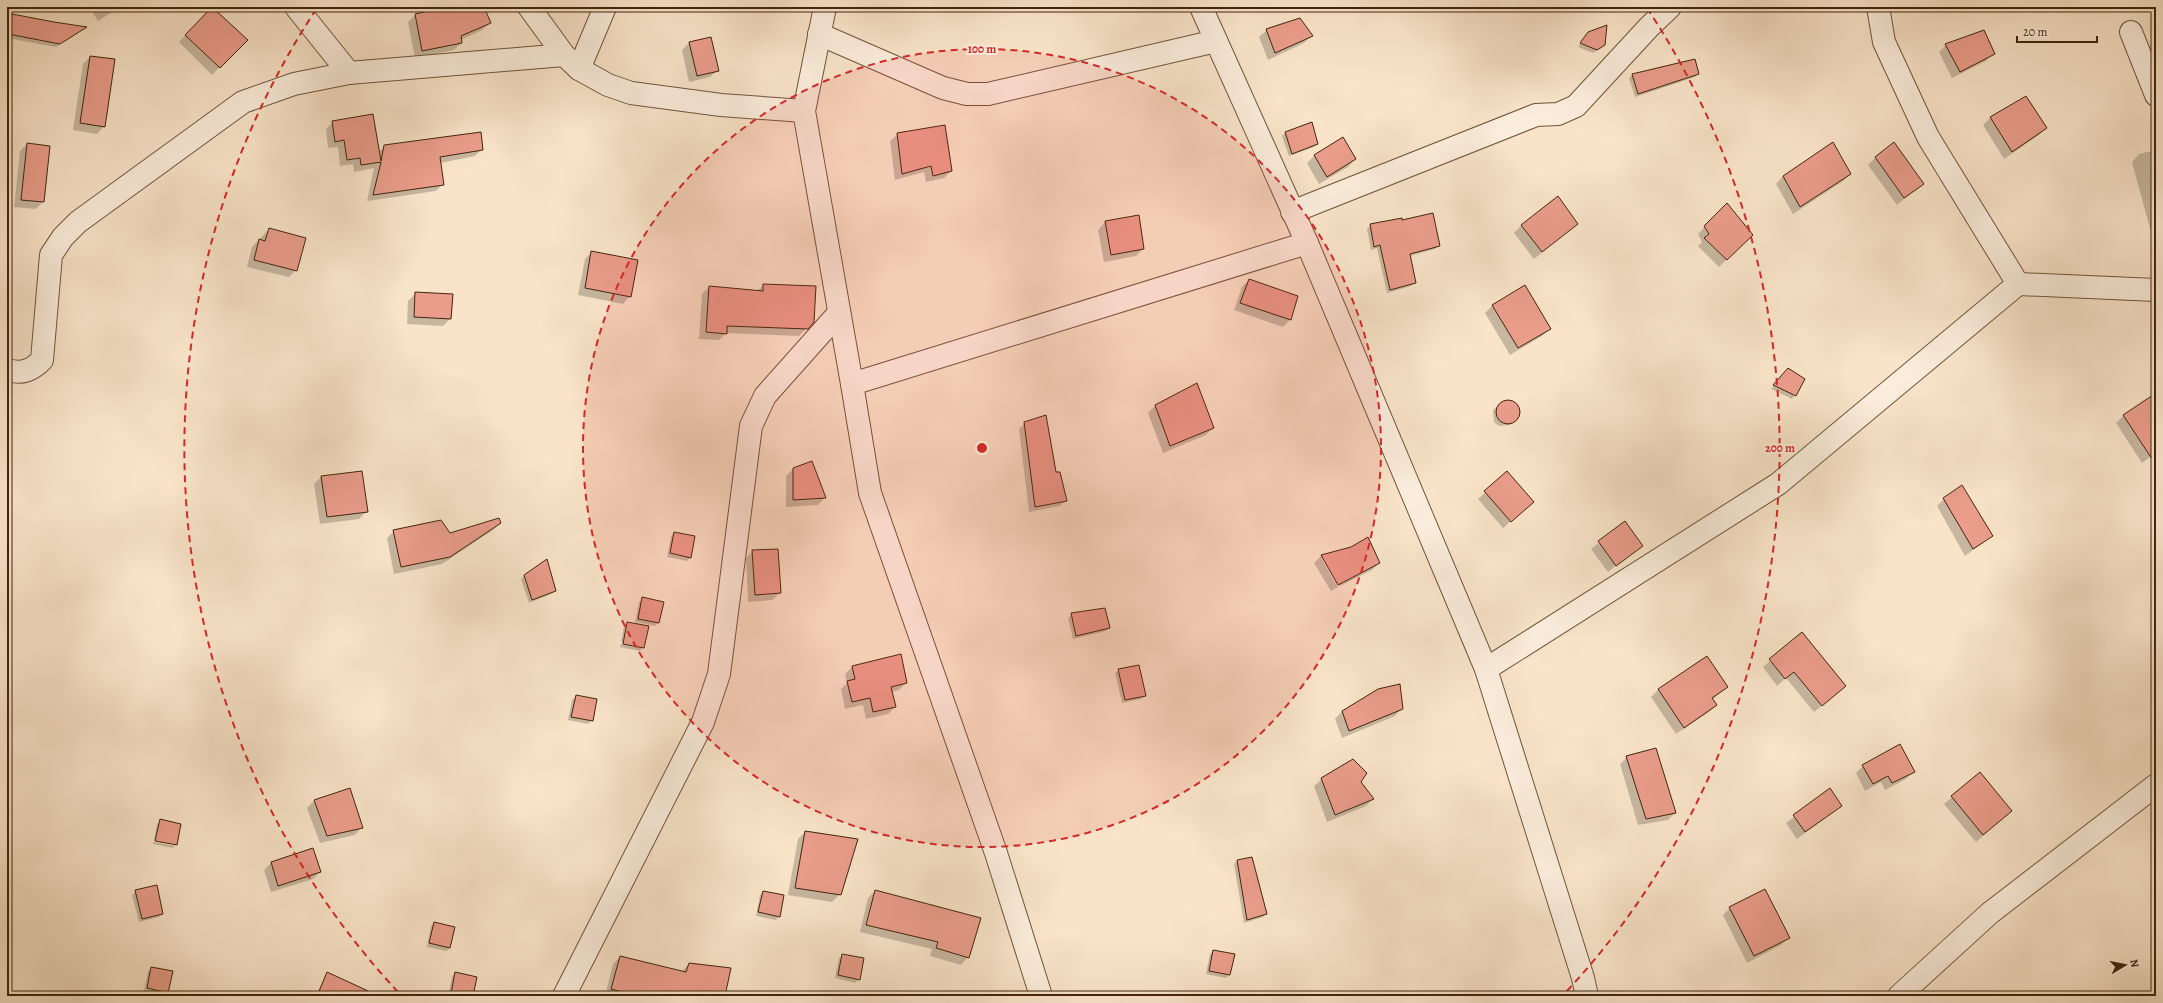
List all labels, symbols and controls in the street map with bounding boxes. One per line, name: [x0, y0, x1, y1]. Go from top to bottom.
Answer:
scale bar: [2017, 18, 2097, 44]
text: 20 m: [2023, 24, 2047, 40]
text: 100 m: [968, 41, 996, 57]
text: 200 m: [1765, 440, 1795, 456]
centre of rings: [975, 441, 989, 455]
north arrow: [2105, 945, 2145, 985]
text: N: [2126, 958, 2142, 969]

